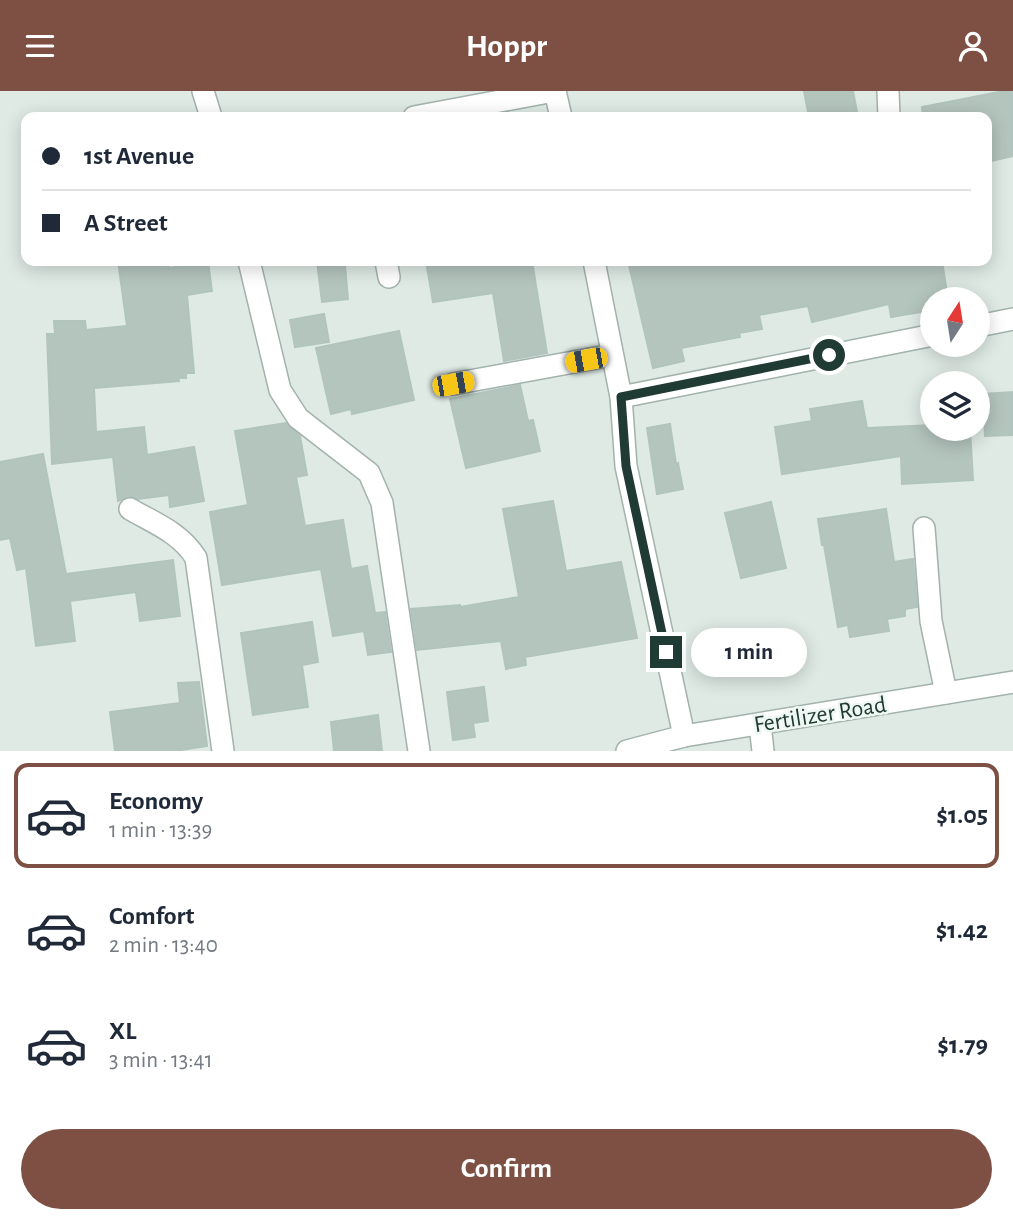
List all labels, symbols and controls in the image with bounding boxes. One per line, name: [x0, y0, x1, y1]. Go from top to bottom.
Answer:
icon: menu: [21, 27, 59, 65]
icon: person: [954, 27, 992, 65]
text: Hoppr: [466, 30, 547, 62]
text: 1st Avenue: [84, 143, 194, 169]
text: A Street: [84, 210, 168, 236]
north arrow: [920, 287, 990, 357]
map controls: [920, 287, 990, 441]
route start: [813, 339, 845, 371]
car: [564, 346, 609, 374]
car: [431, 370, 476, 398]
button: layers: [920, 371, 990, 441]
callout: 1 min: [690, 627, 806, 677]
route end: [650, 636, 682, 668]
text: 1 min: [725, 641, 773, 664]
street label: Fertilizer Road: [752, 693, 888, 737]
icon: car: [25, 784, 88, 847]
text: Economy: [109, 788, 203, 814]
text: $1.05: [936, 802, 988, 828]
text: 1 min · 13:39: [109, 819, 212, 842]
icon: car: [25, 899, 88, 962]
text: Comfort: [109, 903, 194, 929]
text: $1.42: [936, 917, 988, 943]
text: 2 min · 13:40: [109, 934, 218, 957]
icon: car: [25, 1014, 88, 1077]
text: XL: [109, 1018, 136, 1044]
text: $1.79: [937, 1032, 988, 1058]
text: 3 min · 13:41: [109, 1049, 213, 1072]
button: Confirm: [21, 1129, 992, 1209]

